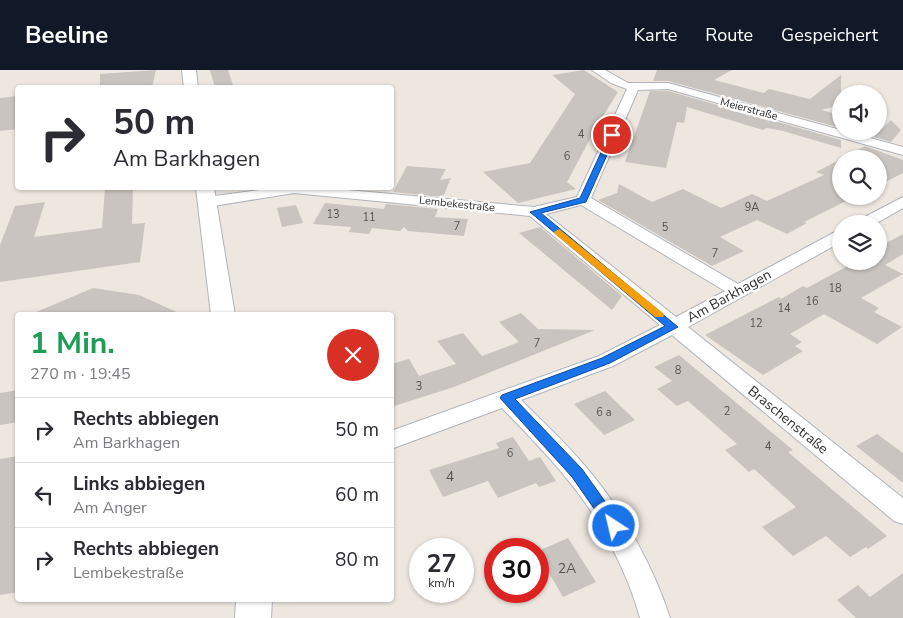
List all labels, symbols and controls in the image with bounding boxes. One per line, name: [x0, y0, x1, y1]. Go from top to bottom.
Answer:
text: Beeline: [25, 19, 108, 51]
text: Karte: [634, 23, 677, 47]
text: Route: [705, 23, 753, 47]
text: Gespeichert: [781, 23, 878, 47]
map controls: [832, 85, 887, 270]
button: sound: [832, 85, 887, 140]
street label: Meierstraße: [719, 94, 780, 124]
text: 50 m: [113, 99, 195, 146]
icon: right: [30, 105, 95, 170]
pin: [591, 114, 633, 156]
icon: arrive: [598, 121, 626, 149]
house number: 4: [578, 127, 585, 142]
text: Am Barkhagen: [113, 144, 260, 174]
house number: 6: [564, 149, 571, 164]
button: search: [832, 150, 887, 205]
street label: Lembekestraße: [418, 193, 496, 215]
house number: 9A: [745, 200, 759, 215]
house number: 13: [326, 207, 340, 222]
house number: 11: [362, 210, 376, 225]
button: layers: [832, 215, 887, 270]
house number: 7: [454, 219, 460, 234]
house number: 5: [662, 220, 669, 235]
house number: 7: [712, 246, 718, 261]
street label: Am Barkhagen: [683, 265, 775, 327]
house number: 18: [828, 281, 842, 296]
house number: 16: [805, 294, 819, 309]
house number: 14: [777, 301, 791, 316]
house number: 12: [749, 316, 763, 331]
text: 1 Min.: [30, 323, 115, 364]
button: close: [327, 329, 379, 381]
house number: 7: [534, 336, 540, 351]
text: 270 m · 19:45: [30, 363, 131, 385]
house number: 8: [675, 363, 682, 378]
house number: 3: [416, 379, 422, 394]
street label: Braschenstraße: [744, 382, 832, 458]
house number: 2: [724, 404, 730, 419]
house number: 6 a: [596, 405, 612, 420]
text: Rechts abbiegen: [73, 406, 219, 432]
icon: right: [30, 416, 58, 444]
text: 50 m: [335, 417, 379, 443]
text: Am Barkhagen: [73, 432, 180, 454]
house number: 4: [765, 439, 772, 454]
house number: 6: [507, 446, 514, 461]
house number: 4: [446, 467, 454, 486]
text: Links abbiegen: [73, 471, 205, 497]
icon: left: [30, 481, 58, 509]
text: 60 m: [335, 482, 379, 508]
text: Am Anger: [73, 497, 147, 519]
position arrow: [587, 499, 639, 551]
text: Rechts abbiegen: [73, 536, 219, 562]
speed limit sign: 30: [484, 538, 549, 603]
icon: right: [30, 546, 58, 574]
text: 80 m: [335, 547, 379, 573]
text: 27: [426, 547, 457, 581]
house number: 2A: [558, 559, 576, 578]
text: Lembekestraße: [73, 562, 184, 584]
text: km/h: [428, 575, 455, 591]

